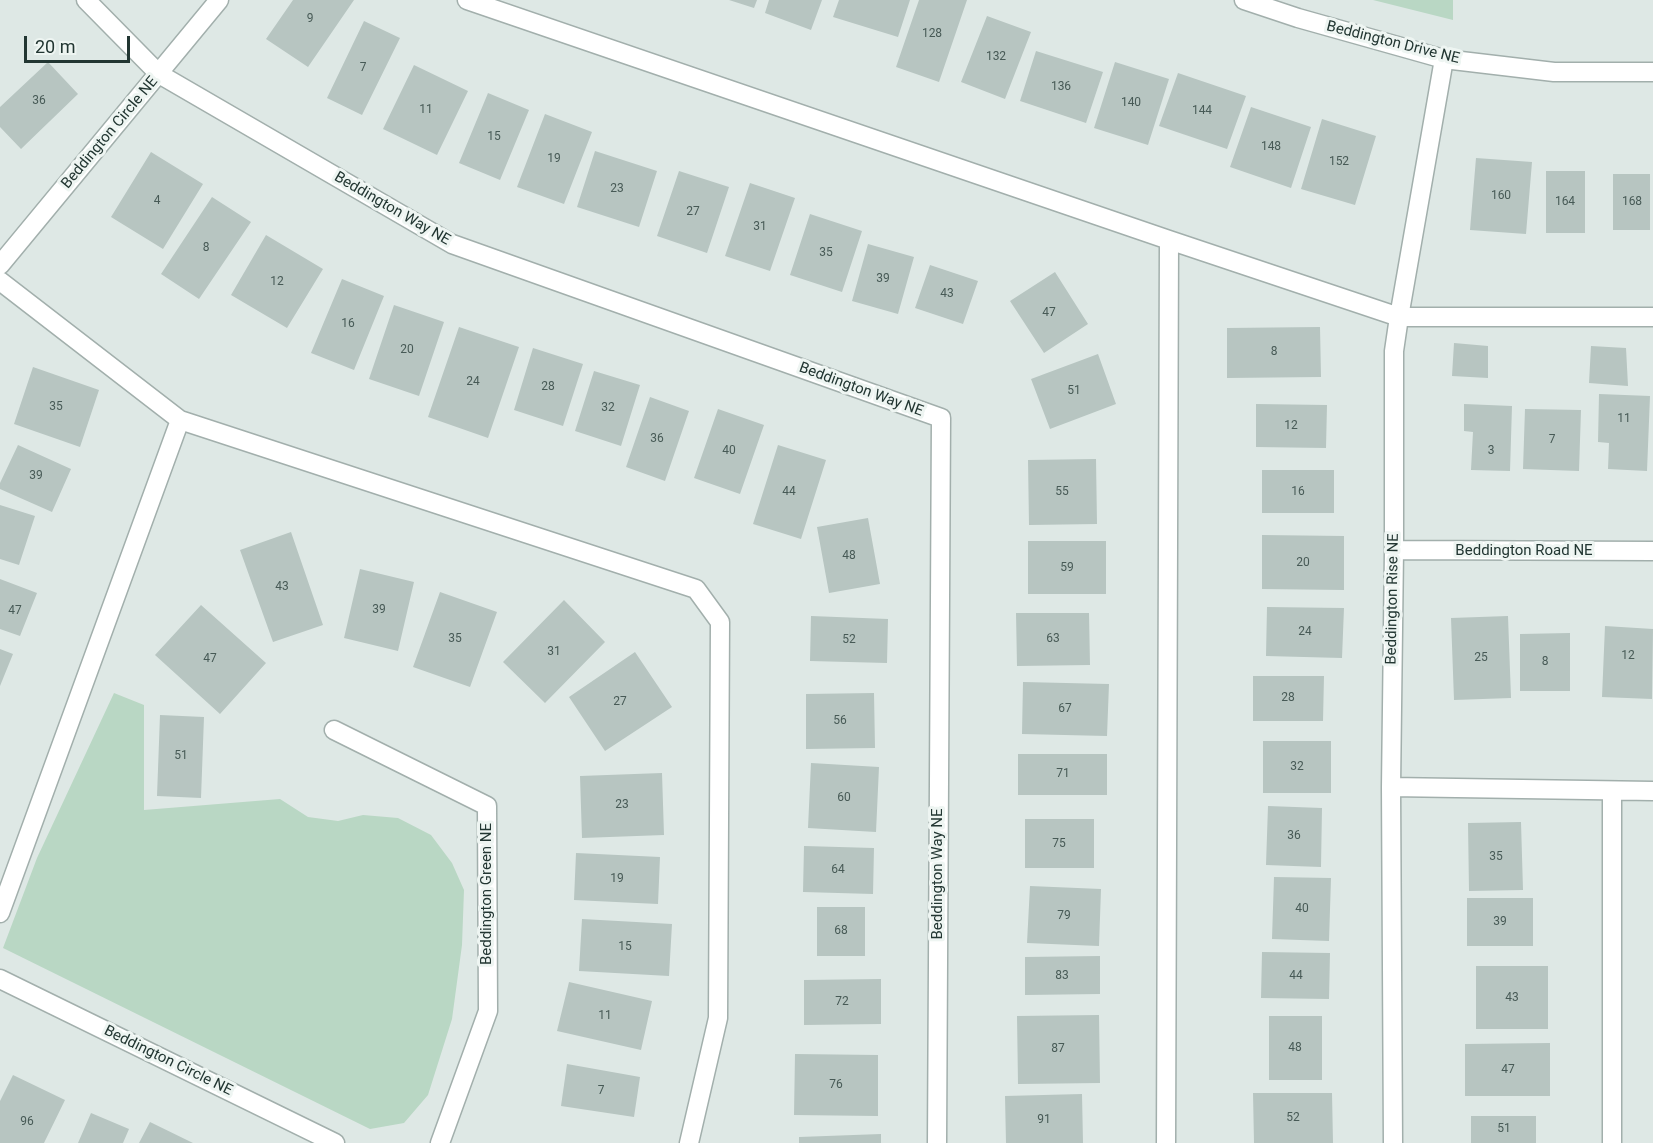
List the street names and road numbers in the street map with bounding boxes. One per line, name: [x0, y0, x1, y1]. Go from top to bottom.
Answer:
street label: Beddington Drive NE: [1325, 18, 1461, 68]
street label: Beddington Circle NE: [58, 73, 162, 193]
street label: Beddington Way NE: [331, 168, 453, 250]
street label: Beddington Way NE: [796, 359, 926, 421]
street label: Beddington Rise NE: [1383, 533, 1403, 665]
street label: Beddington Road NE: [1455, 542, 1593, 560]
street label: Beddington Way NE: [929, 808, 947, 940]
street label: Beddington Green NE: [478, 823, 496, 965]
street label: Beddington Circle NE: [101, 1022, 235, 1100]

